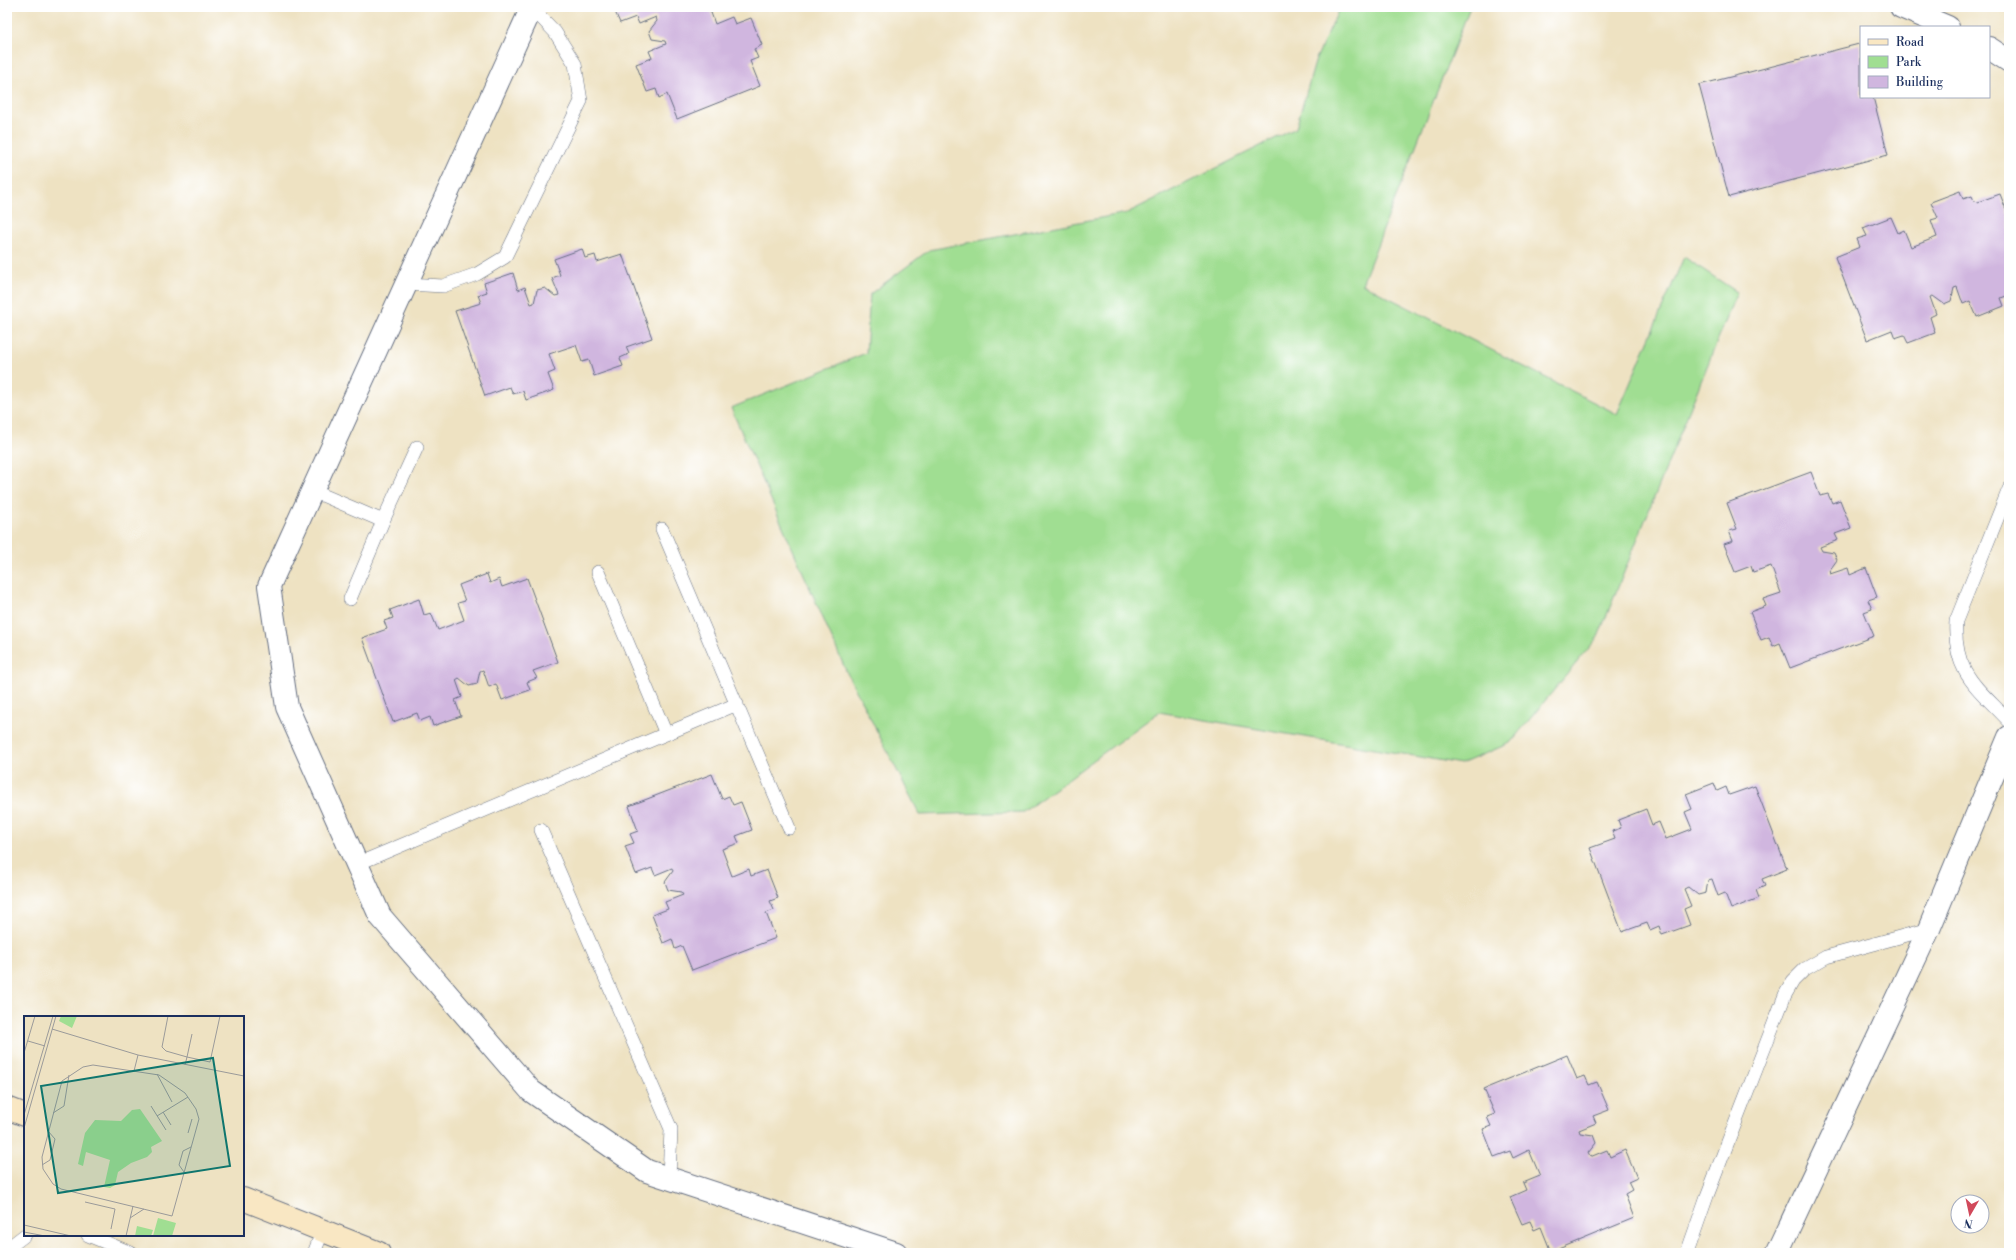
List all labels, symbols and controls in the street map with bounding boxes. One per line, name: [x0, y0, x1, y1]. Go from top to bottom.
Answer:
legend: [1860, 26, 1990, 98]
text: Road: [1896, 35, 1924, 50]
text: Park: [1896, 55, 1922, 70]
text: Building: [1895, 75, 1944, 90]
inset map: [24, 1016, 244, 1236]
north arrow: [1950, 1194, 1990, 1234]
text: N: [1963, 1215, 1974, 1230]

